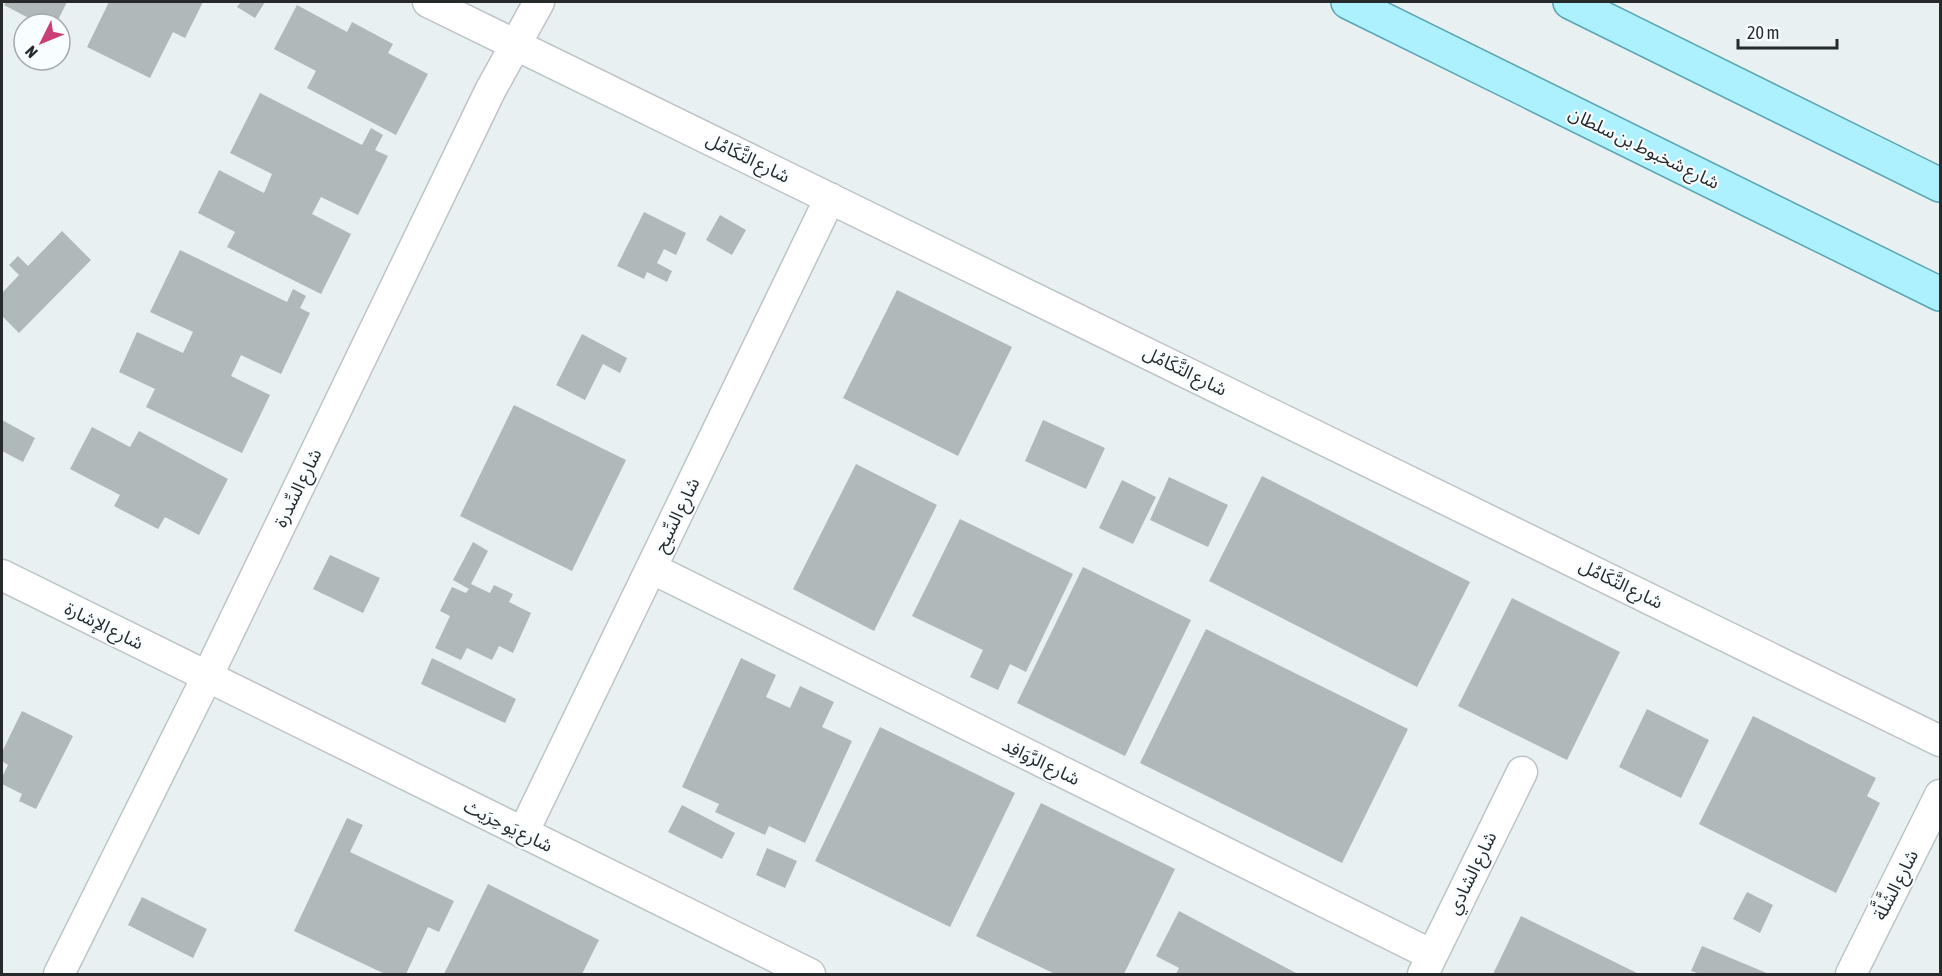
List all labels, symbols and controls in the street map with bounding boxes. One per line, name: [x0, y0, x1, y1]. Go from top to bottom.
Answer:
north arrow: [12, 12, 72, 72]
scale bar: [1738, 12, 1837, 50]
text: 20 m: [1747, 22, 1779, 43]
text: N: [21, 43, 41, 62]
street label: شارع شخبوط بن سلطان: [1564, 102, 1723, 197]
street label: شارع التَّكَامُل: [701, 127, 794, 190]
street label: شارع التَّكَامُل: [1138, 340, 1231, 403]
street label: شارع السِّدرة: [270, 445, 329, 532]
street label: شارع السِّيح: [650, 474, 707, 557]
street label: شارع التَّكَامُل: [1574, 553, 1667, 616]
street label: شارع الإشارة: [60, 598, 147, 657]
street label: شارع الرَّوَافِد: [997, 734, 1083, 793]
street label: شارع يَو حِرَيث: [459, 795, 556, 860]
street label: شارع الشادي: [1443, 828, 1504, 919]
street label: شارع الشَّلَّة: [1864, 844, 1926, 925]

